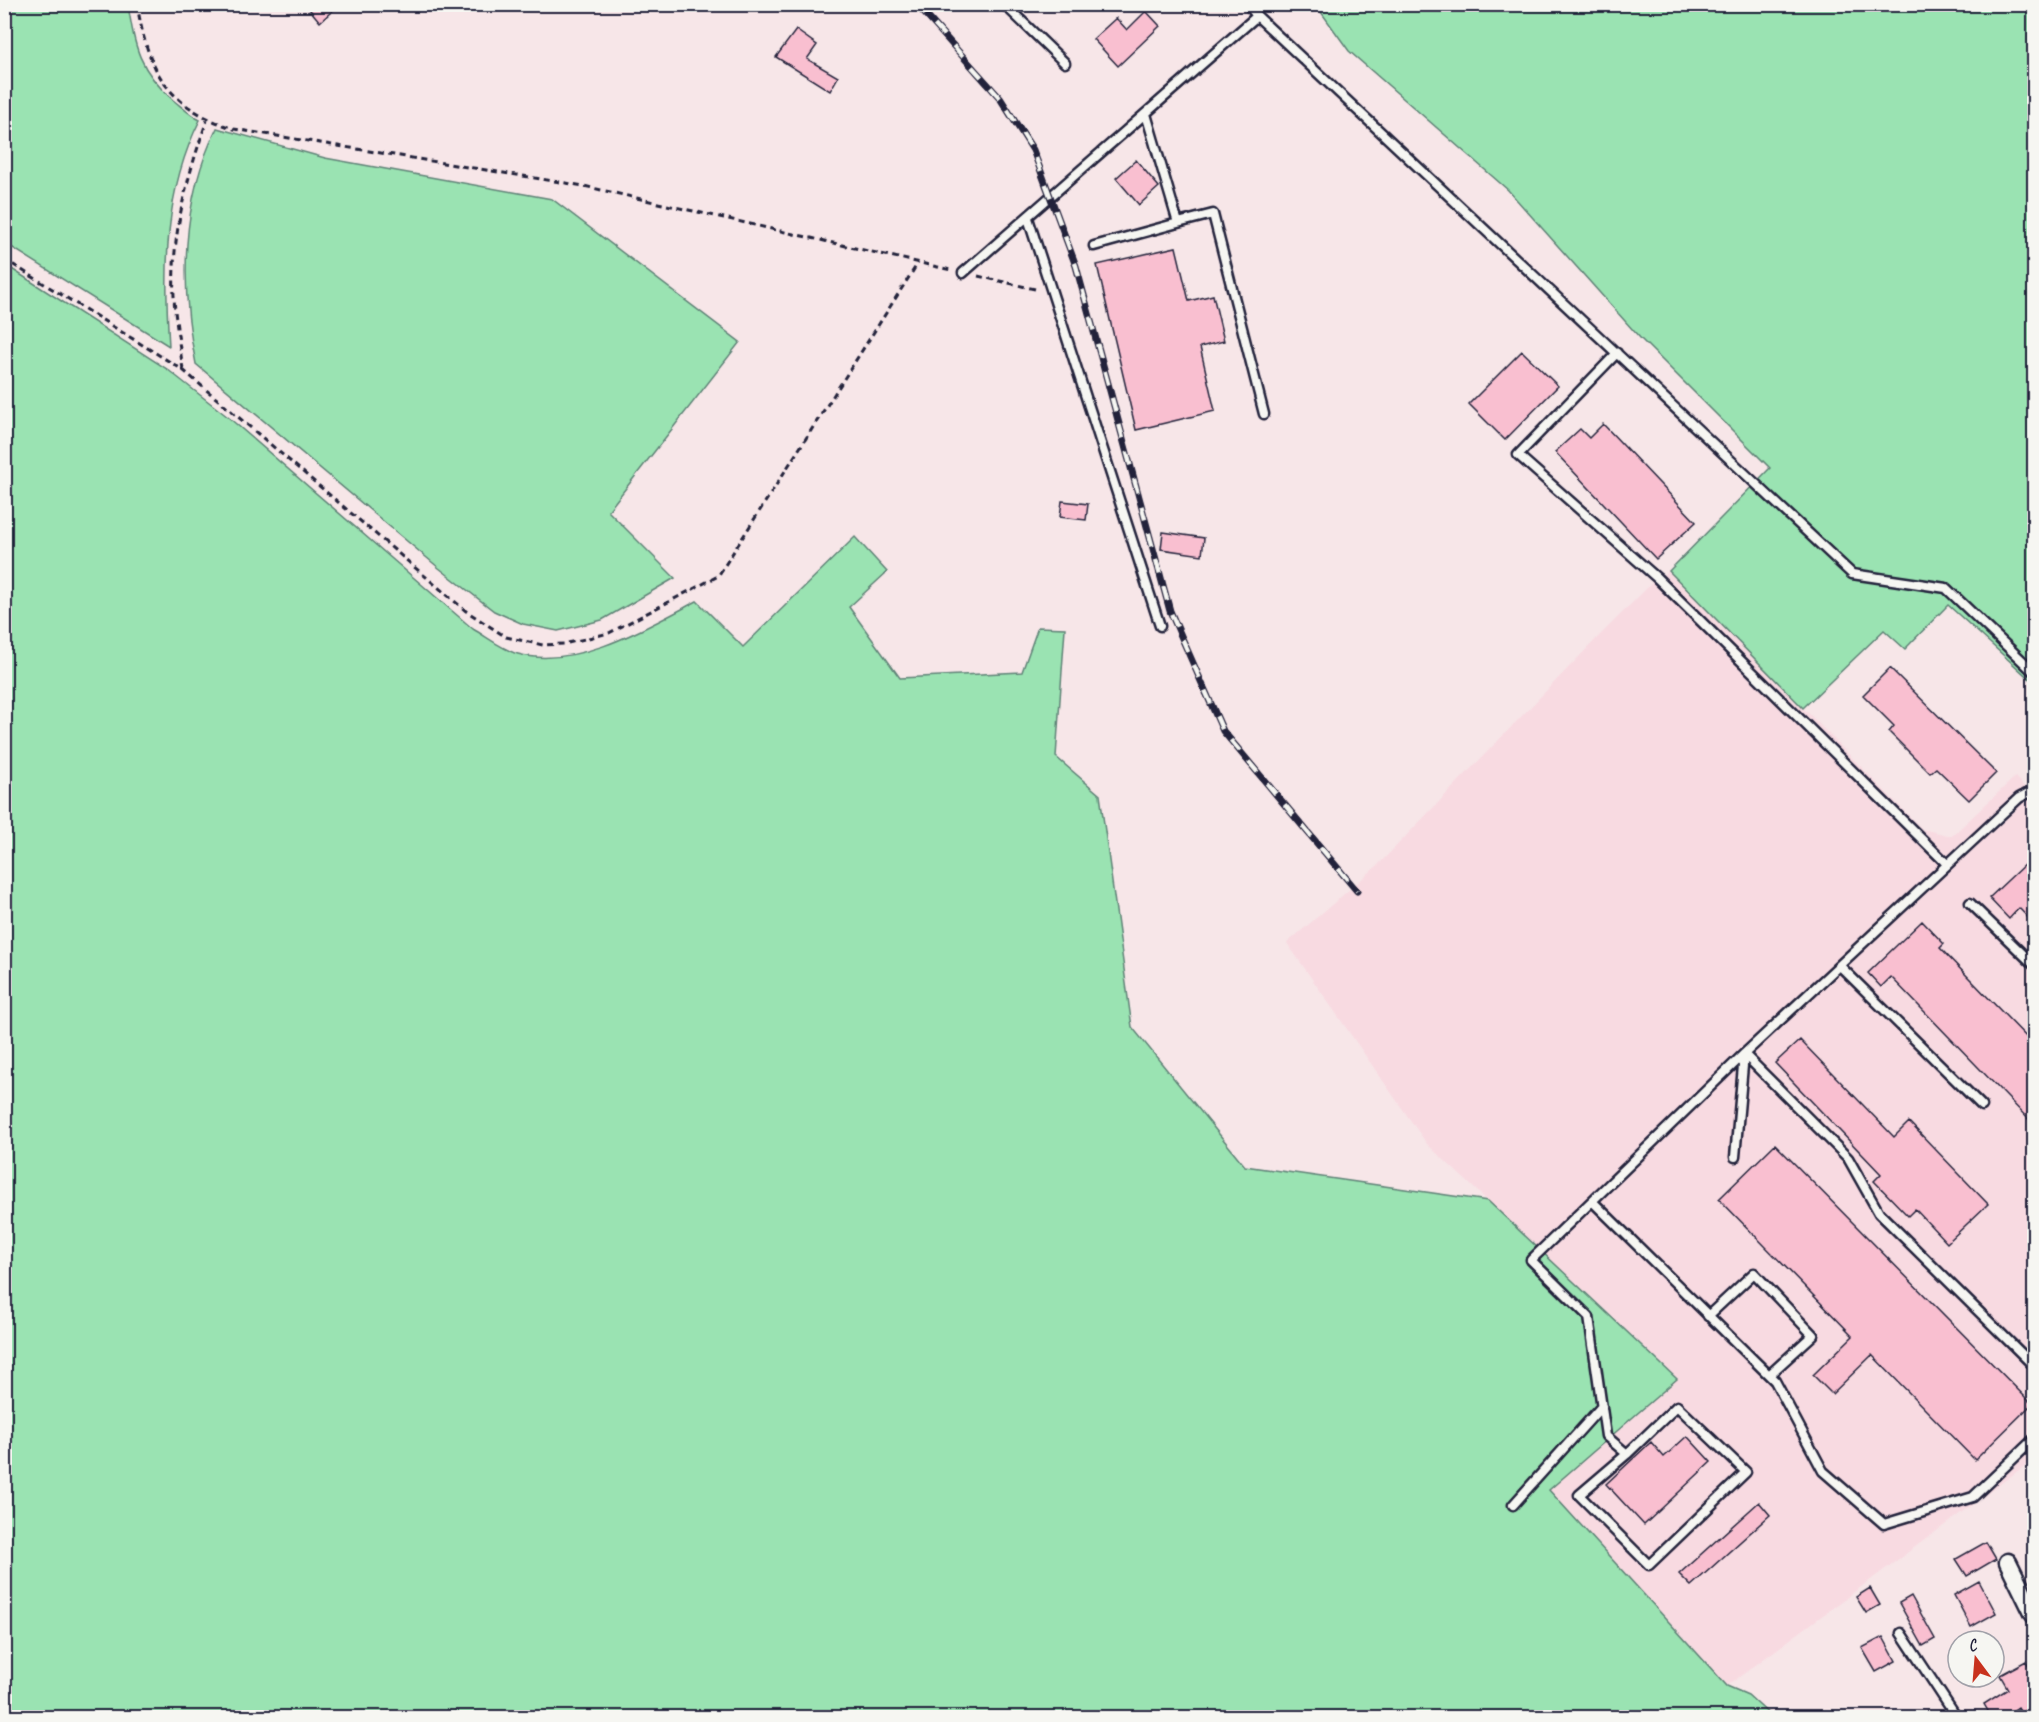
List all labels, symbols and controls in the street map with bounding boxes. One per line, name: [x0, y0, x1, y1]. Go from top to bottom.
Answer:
north arrow: [1946, 1629, 2006, 1689]
text: С: [1966, 1634, 1981, 1656]

